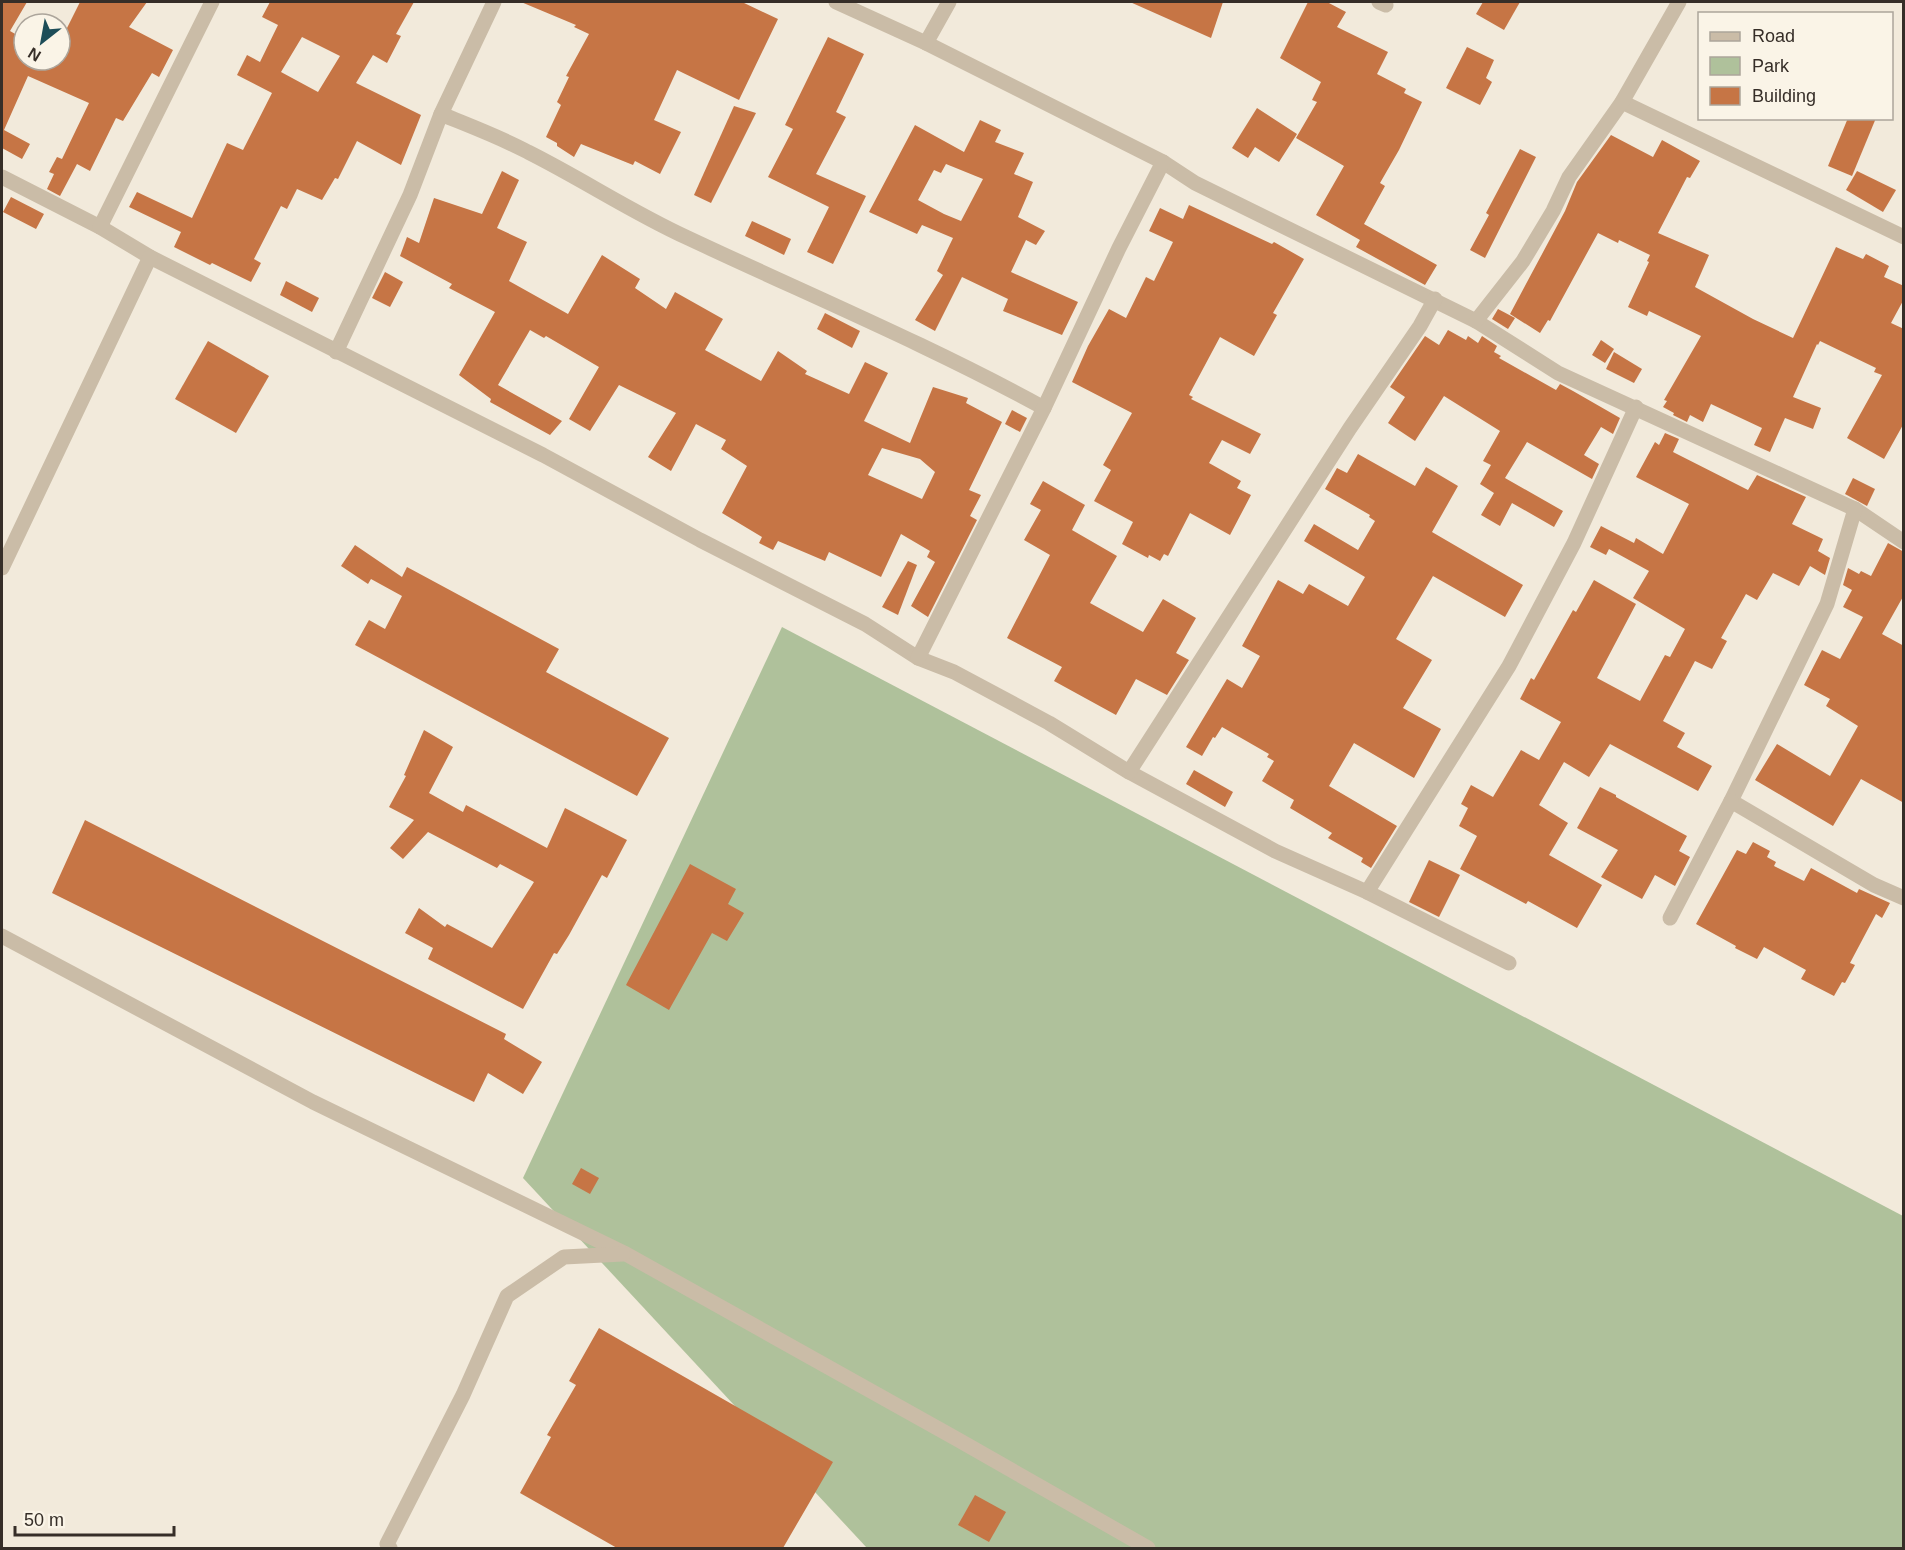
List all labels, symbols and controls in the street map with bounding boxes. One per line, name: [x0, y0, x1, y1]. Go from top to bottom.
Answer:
north arrow: [12, 12, 72, 72]
legend: [1698, 12, 1893, 120]
text: Road: [1752, 26, 1795, 46]
text: N: [25, 44, 44, 65]
text: Park: [1752, 56, 1790, 76]
text: Building: [1752, 86, 1816, 106]
scale bar: [15, 1499, 174, 1537]
text: 50 m: [24, 1510, 64, 1530]

